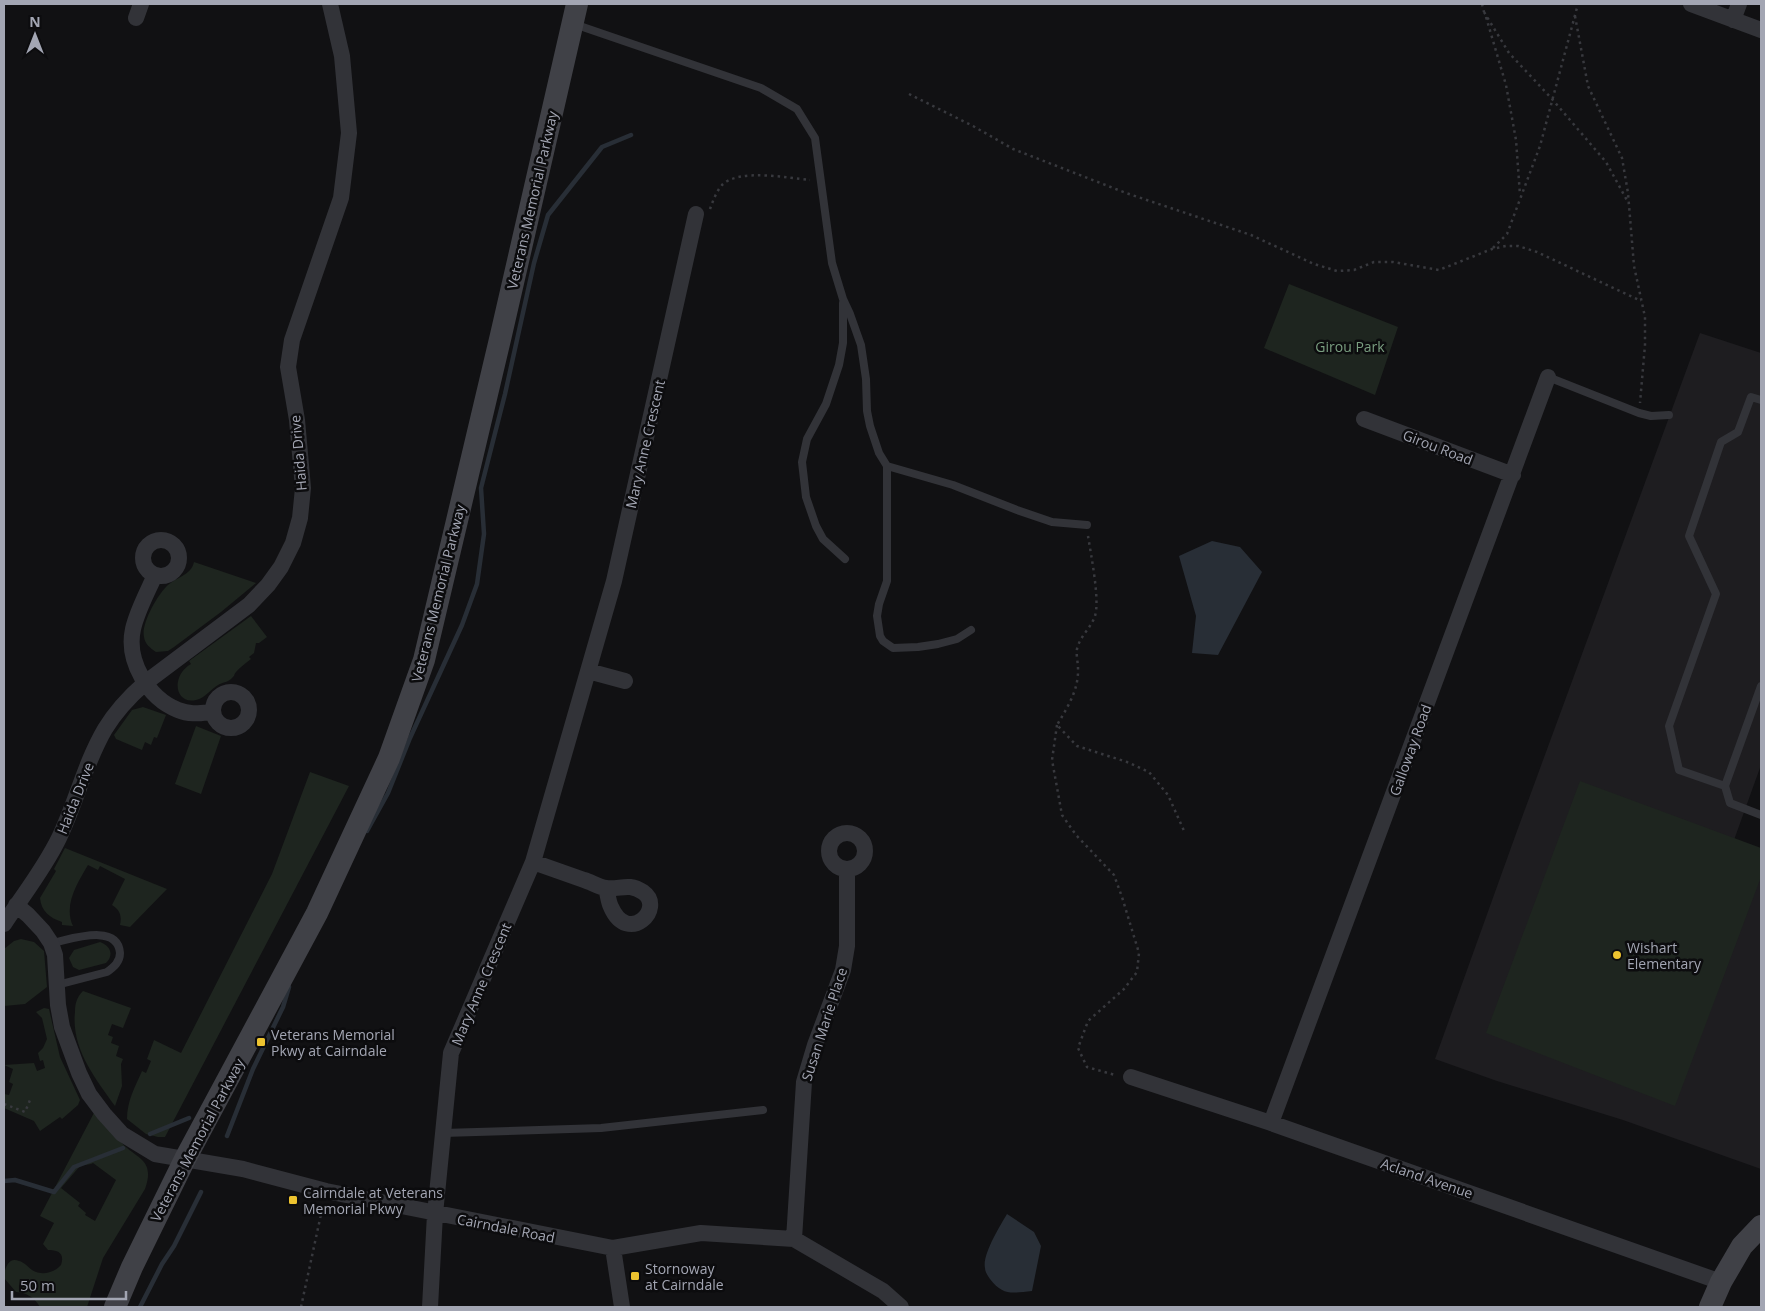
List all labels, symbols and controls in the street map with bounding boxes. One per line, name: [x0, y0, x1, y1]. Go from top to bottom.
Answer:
north arrow: [10, 10, 60, 60]
text: N: [29, 12, 41, 31]
street label: Veterans Memorial Parkway: [502, 108, 562, 291]
park label: Girou Park: [1315, 337, 1385, 356]
street label: Mary Anne Crescent: [621, 378, 669, 510]
street label: Haida Drive: [285, 414, 311, 492]
street label: Girou Road: [1400, 425, 1476, 469]
street label: Veterans Memorial Parkway: [407, 501, 470, 684]
street label: Galloway Road: [1385, 702, 1435, 798]
street label: Haida Drive: [52, 759, 98, 837]
street label: Mary Anne Crescent: [447, 920, 515, 1048]
place label: Wishart Elementary: [1627, 938, 1702, 973]
marker: Wishart Elementary: [1611, 949, 1623, 961]
street label: Susan Marie Place: [797, 965, 851, 1083]
place label: Veterans Memorial Pkwy at Cairndale: [271, 1025, 395, 1060]
marker: Veterans Memorial Pkwy at Cairndale: [255, 1036, 267, 1048]
street label: Veterans Memorial Parkway: [146, 1054, 249, 1225]
street label: Acland Avenue: [1378, 1153, 1476, 1203]
place label: Cairndale at Veterans Memorial Pkwy: [303, 1183, 443, 1218]
marker: Cairndale at Veterans Memorial Pkwy: [287, 1194, 299, 1206]
street label: Cairndale Road: [455, 1209, 557, 1247]
place label: Stornoway at Cairndale: [645, 1259, 724, 1294]
scale bar: [12, 1268, 126, 1300]
marker: Stornoway at Cairndale: [629, 1270, 641, 1282]
text: 50 m: [20, 1275, 55, 1295]

